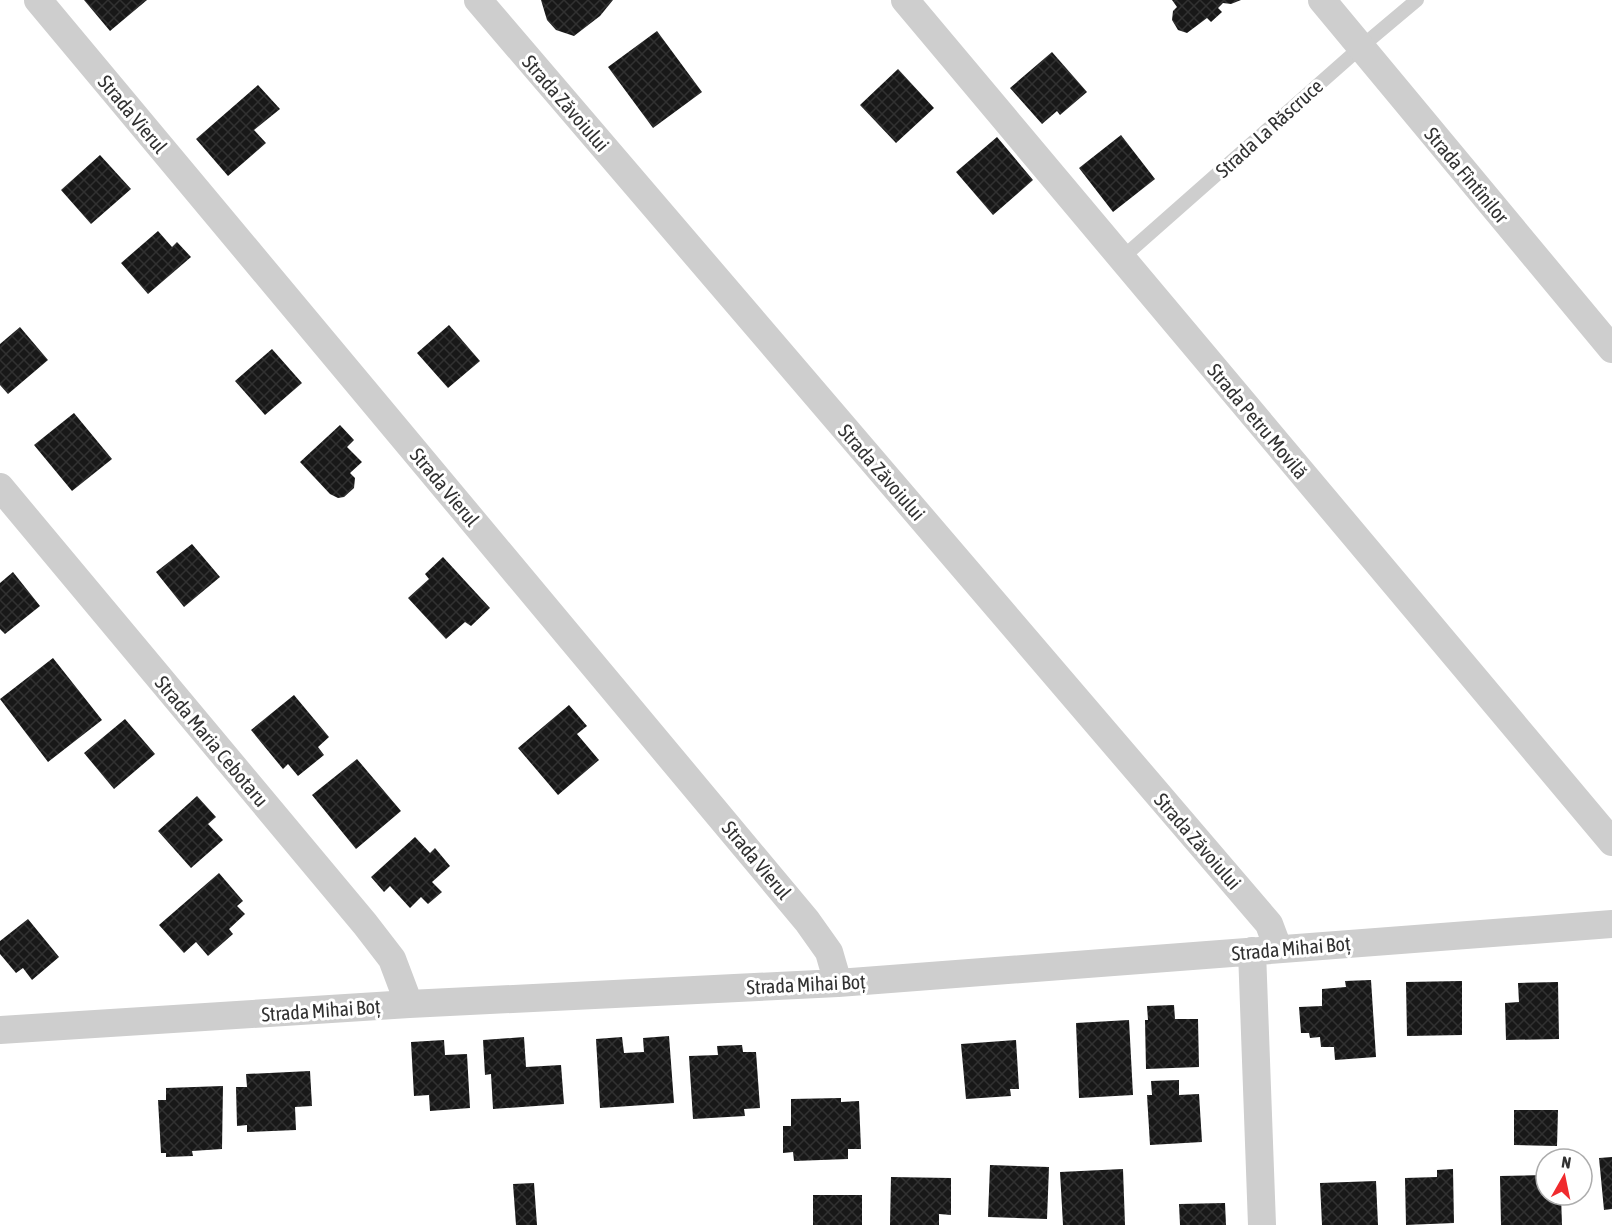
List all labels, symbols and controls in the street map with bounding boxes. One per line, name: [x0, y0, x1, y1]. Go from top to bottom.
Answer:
street label: Strada Zăvoiului: [518, 50, 614, 156]
street label: Strada Vierul: [94, 70, 173, 158]
street label: Strada La Răscruce: [1211, 74, 1327, 182]
street label: Strada Fîntînilor: [1420, 122, 1514, 228]
street label: Strada Petru Movilă: [1203, 359, 1313, 483]
street label: Strada Zăvoiului: [834, 419, 930, 525]
street label: Strada Vierul: [406, 443, 485, 531]
street label: Strada Maria Cebotaru: [151, 671, 273, 811]
street label: Strada Zăvoiului: [1150, 788, 1246, 894]
street label: Strada Vierul: [718, 816, 797, 904]
street label: Strada Mihai Boț: [1230, 931, 1352, 965]
street label: Strada Mihai Boț: [746, 969, 866, 999]
street label: Strada Mihai Boț: [261, 994, 382, 1026]
north arrow: [1534, 1147, 1594, 1207]
text: N: [1560, 1153, 1572, 1172]

